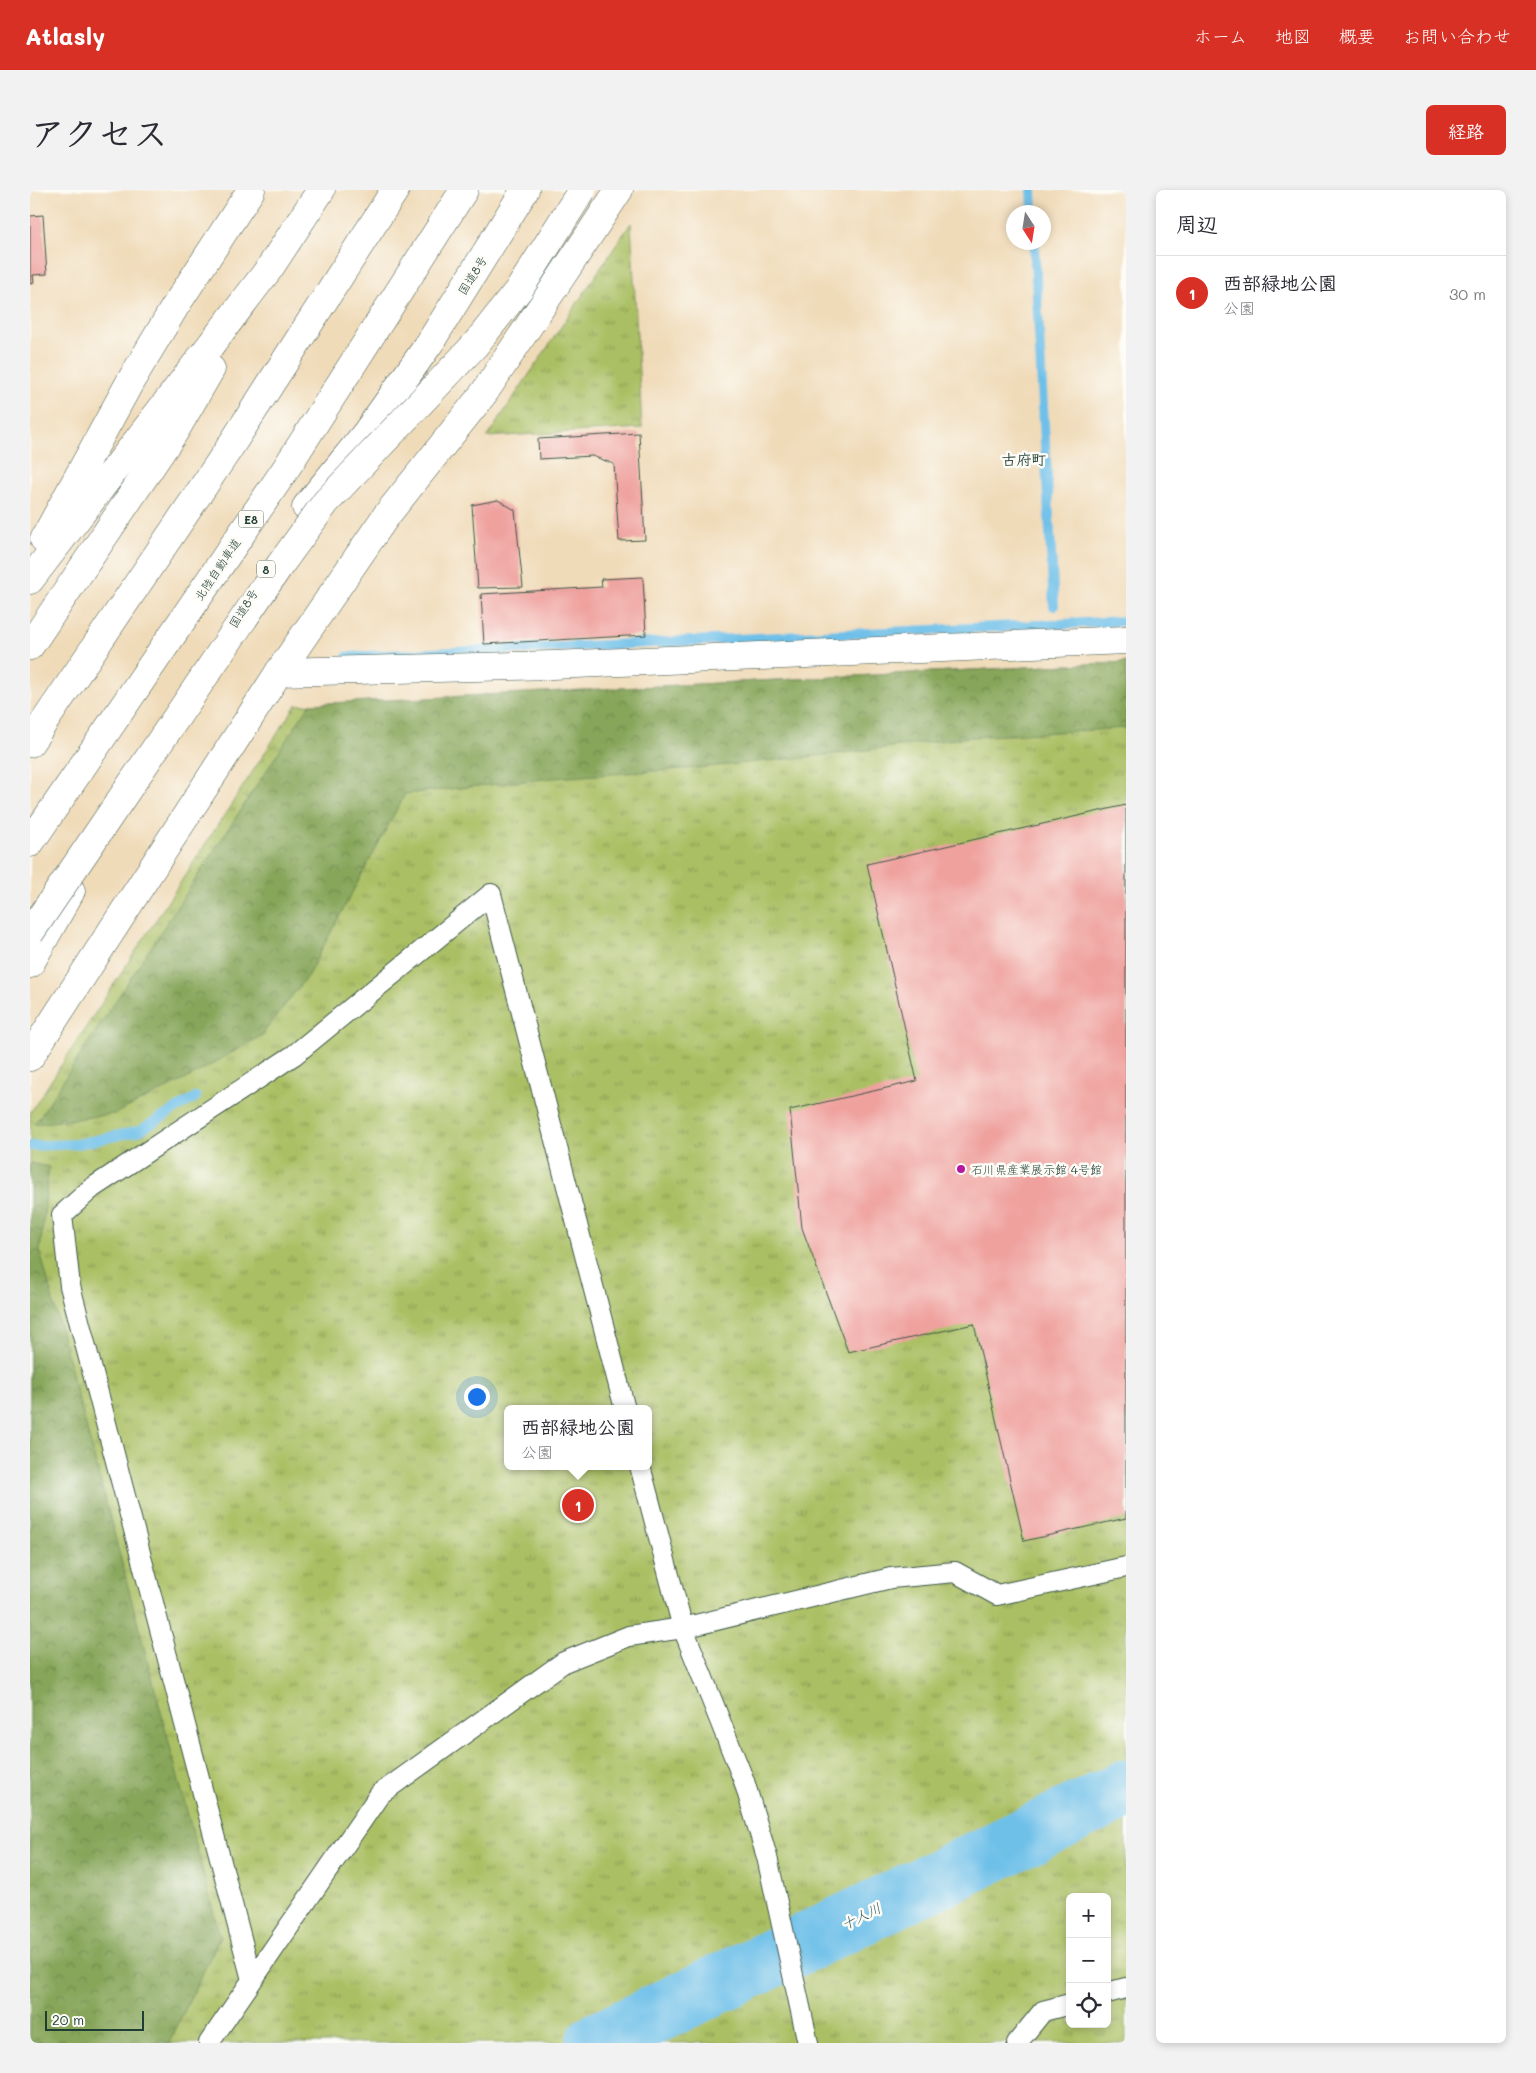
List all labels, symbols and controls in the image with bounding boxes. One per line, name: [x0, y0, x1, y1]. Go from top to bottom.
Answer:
text: Atlasly: [25, 20, 105, 51]
text: ホーム: [1194, 24, 1247, 48]
text: 地図: [1275, 24, 1311, 48]
text: 概要: [1339, 24, 1375, 48]
text: お問い合わせ: [1403, 24, 1511, 48]
button: 経路: [1426, 105, 1506, 155]
text: アクセス: [30, 109, 168, 155]
north arrow: [1006, 205, 1051, 250]
text: 周辺: [1176, 210, 1218, 237]
street label: 国道8号: [454, 252, 490, 298]
text: 西部緑地公園: [1223, 270, 1337, 295]
text: 1: [1188, 283, 1196, 304]
text: 30 m: [1449, 283, 1486, 304]
text: 公園: [1223, 297, 1255, 318]
district label: 古府町: [1001, 449, 1047, 469]
road number: E8: [238, 510, 264, 528]
street label: 北陸自動車道: [190, 535, 244, 603]
road number: 8: [257, 560, 275, 578]
street label: 国道8号: [225, 585, 261, 631]
place label: 石川県産業展示館 4号館: [971, 1161, 1102, 1177]
marker: 石川県産業展示館 4号館: [955, 1163, 967, 1175]
your location: [464, 1384, 490, 1410]
popup: [504, 1405, 652, 1470]
text: 西部緑地公園: [521, 1414, 635, 1439]
text: 公園: [521, 1441, 553, 1462]
pin: 1: [562, 1486, 594, 1524]
map controls: [1066, 1893, 1111, 2028]
button: +: [1066, 1893, 1111, 1938]
water label: 十人川: [838, 1898, 884, 1934]
button: −: [1066, 1938, 1111, 1983]
button: locate: [1066, 1983, 1111, 2028]
scale bar: [45, 2008, 144, 2031]
text: 20 m: [52, 2010, 84, 2029]

